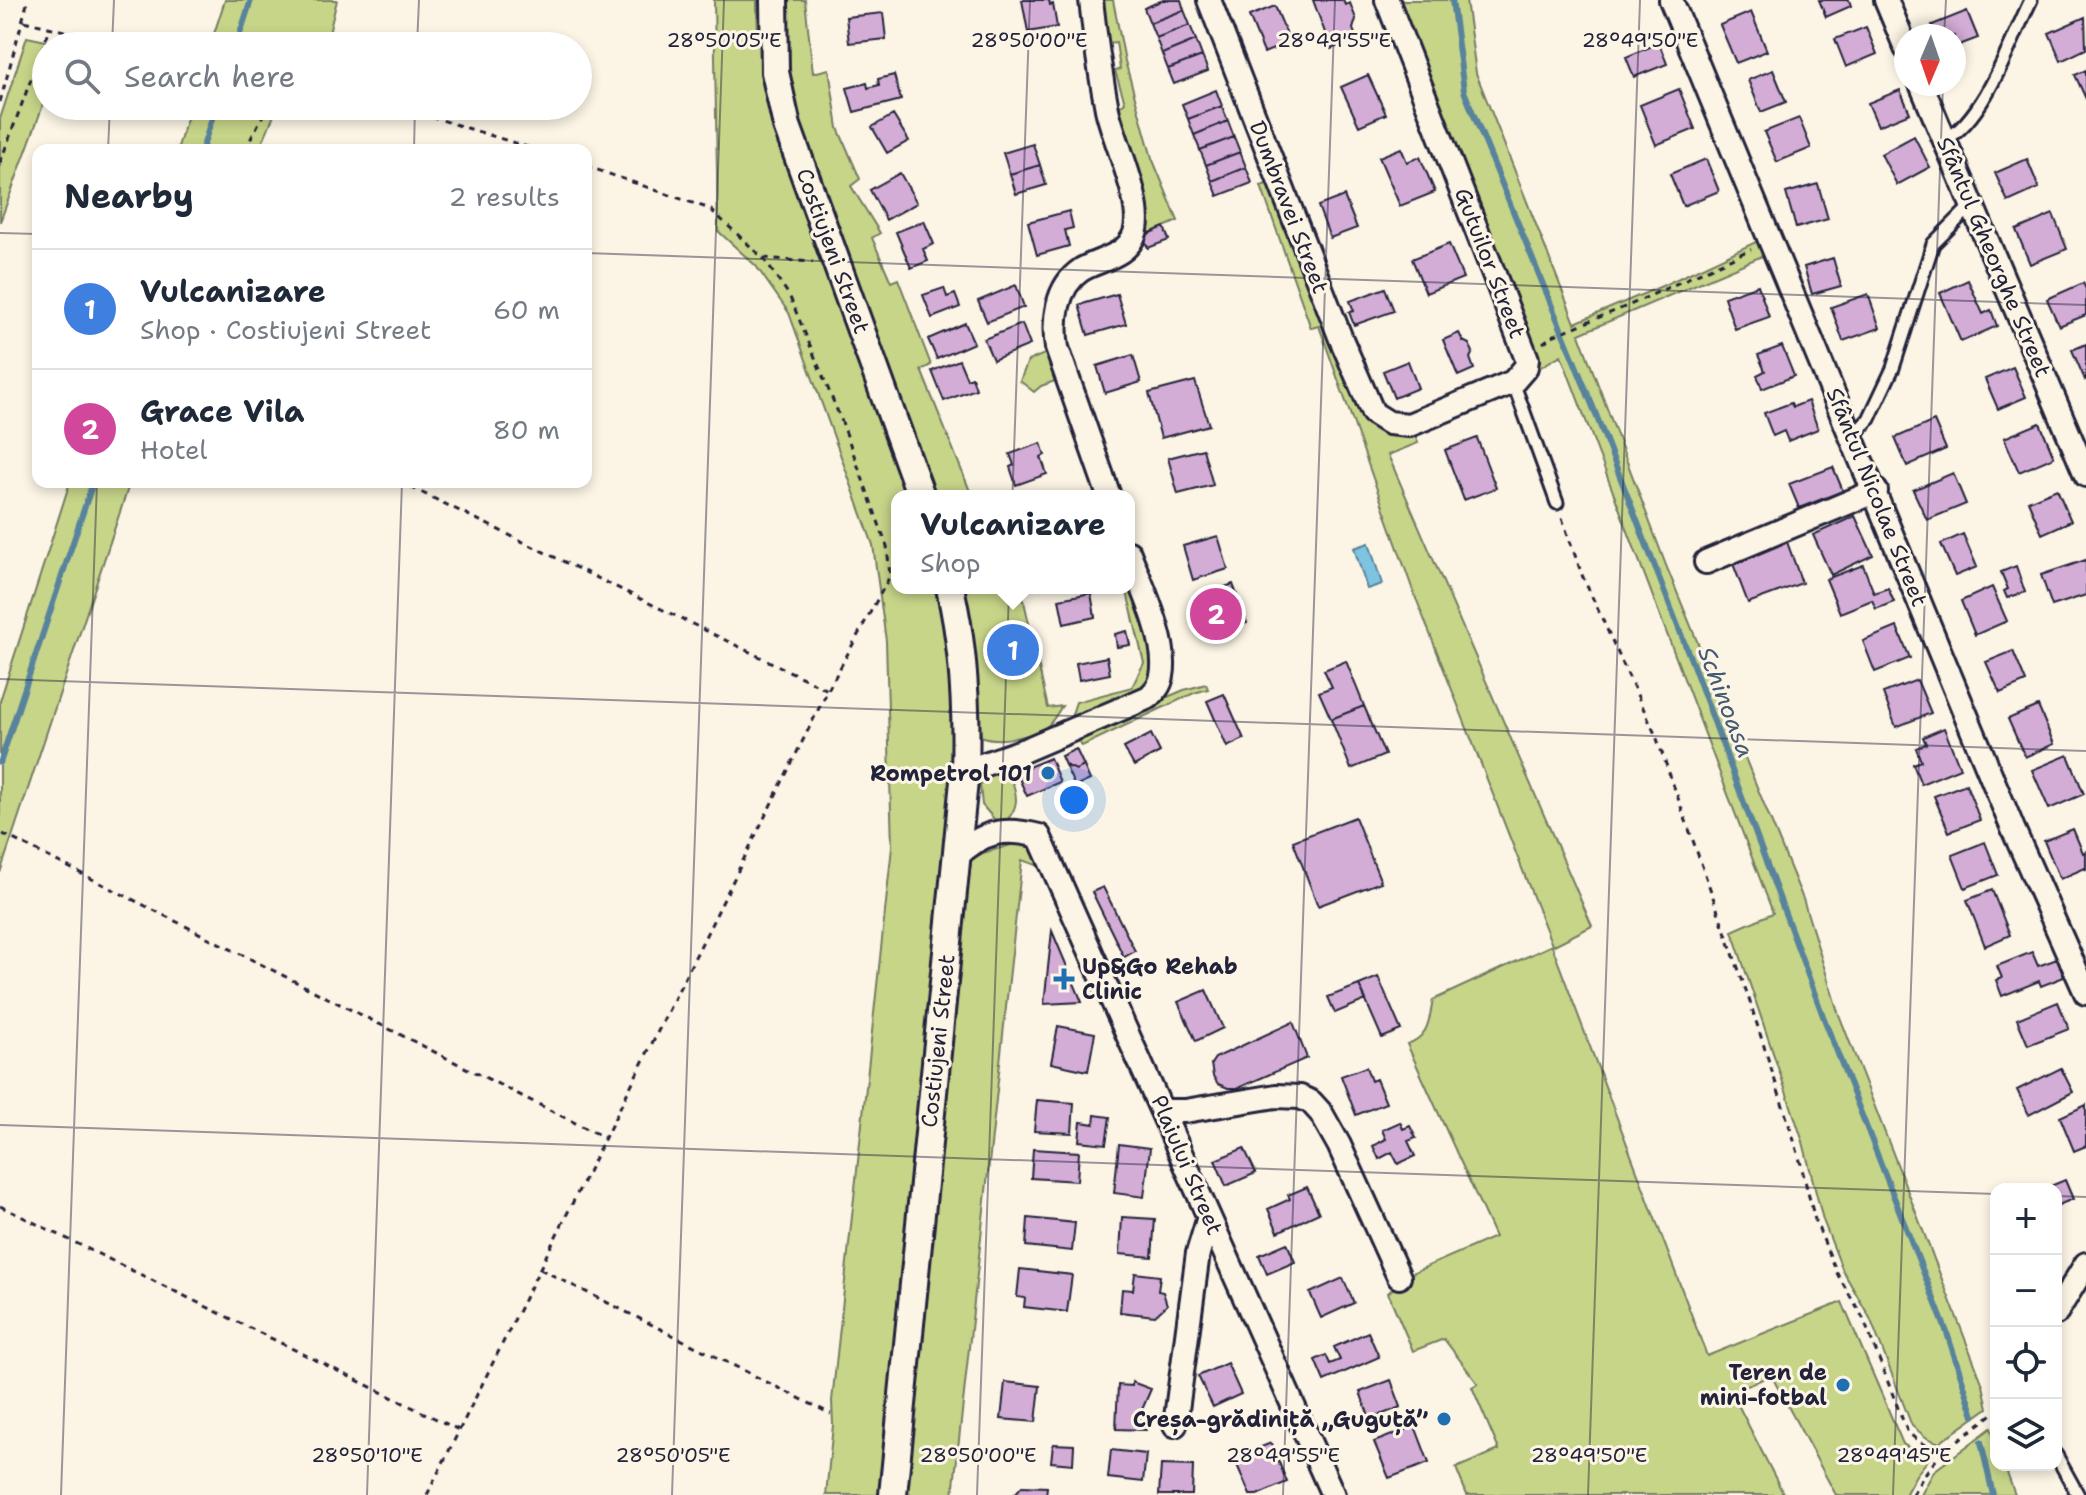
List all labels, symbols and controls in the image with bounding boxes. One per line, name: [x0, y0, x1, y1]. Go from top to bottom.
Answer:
north arrow: [1894, 24, 1966, 96]
text: 28°50'05"E: [667, 27, 781, 53]
text: 28°50'00"E: [971, 27, 1088, 53]
text: 28°49'55"E: [1277, 27, 1391, 53]
text: 28°49'50"E: [1582, 27, 1698, 53]
search box: [32, 32, 592, 120]
icon: search: [60, 54, 104, 98]
text: Search here: [124, 56, 295, 97]
street label: Dumbravei Street: [1243, 117, 1335, 297]
street label: Sfântul Gheorghe Street: [1930, 132, 2058, 382]
street label: Costiujeni Street: [790, 164, 876, 338]
text: Nearby: [64, 173, 194, 219]
text: 2 results: [448, 179, 560, 214]
street label: Gutuilor Street: [1448, 184, 1532, 342]
text: Vulcanizare: [140, 271, 326, 312]
text: 1: [84, 292, 96, 327]
text: 60 m: [493, 292, 560, 327]
text: Shop · Costiujeni Street: [140, 312, 431, 347]
street label: Sfântul Nicolae Street: [1820, 383, 1934, 611]
text: Grace Vila: [140, 391, 305, 432]
text: 2: [81, 412, 99, 447]
text: 80 m: [493, 412, 560, 447]
text: Hotel: [140, 432, 207, 467]
popup: [891, 490, 1135, 594]
text: Vulcanizare: [920, 504, 1106, 545]
text: Shop: [920, 545, 981, 580]
pin: 2: [1190, 584, 1242, 644]
pin: 1: [987, 620, 1039, 680]
water label: Schinoasa: [1690, 642, 1762, 762]
place label: Rompetrol 101: [870, 759, 1032, 788]
marker: Rompetrol 101: [1039, 764, 1057, 782]
your location: [1054, 780, 1094, 820]
place label: Up&Go Rehab Clinic: [1082, 952, 1238, 1006]
street label: Costiujeni Street: [914, 953, 962, 1129]
marker: Up&Go Rehab Clinic: [1053, 968, 1075, 990]
street label: Plaiului Street: [1145, 1091, 1229, 1239]
map controls: [1990, 1183, 2062, 1471]
button: +: [1990, 1183, 2062, 1255]
button: −: [1990, 1255, 2062, 1327]
button: locate: [1990, 1327, 2062, 1399]
place label: Teren de mini-fotbal: [1700, 1358, 1827, 1412]
marker: Teren de mini-fotbal: [1834, 1376, 1852, 1394]
button: layers: [1990, 1399, 2062, 1471]
place label: Creșa-grădiniță „Guguță”: [1133, 1405, 1428, 1436]
marker: Creșa-grădiniță „Guguță”: [1435, 1410, 1453, 1428]
text: 28°50'10"E: [311, 1442, 423, 1468]
text: 28°50'05"E: [616, 1442, 730, 1468]
text: 28°50'00"E: [920, 1442, 1037, 1468]
text: 28°49'55"E: [1226, 1442, 1340, 1468]
text: 28°49'50"E: [1531, 1442, 1647, 1468]
text: 28°49'45"E: [1836, 1442, 1952, 1468]

